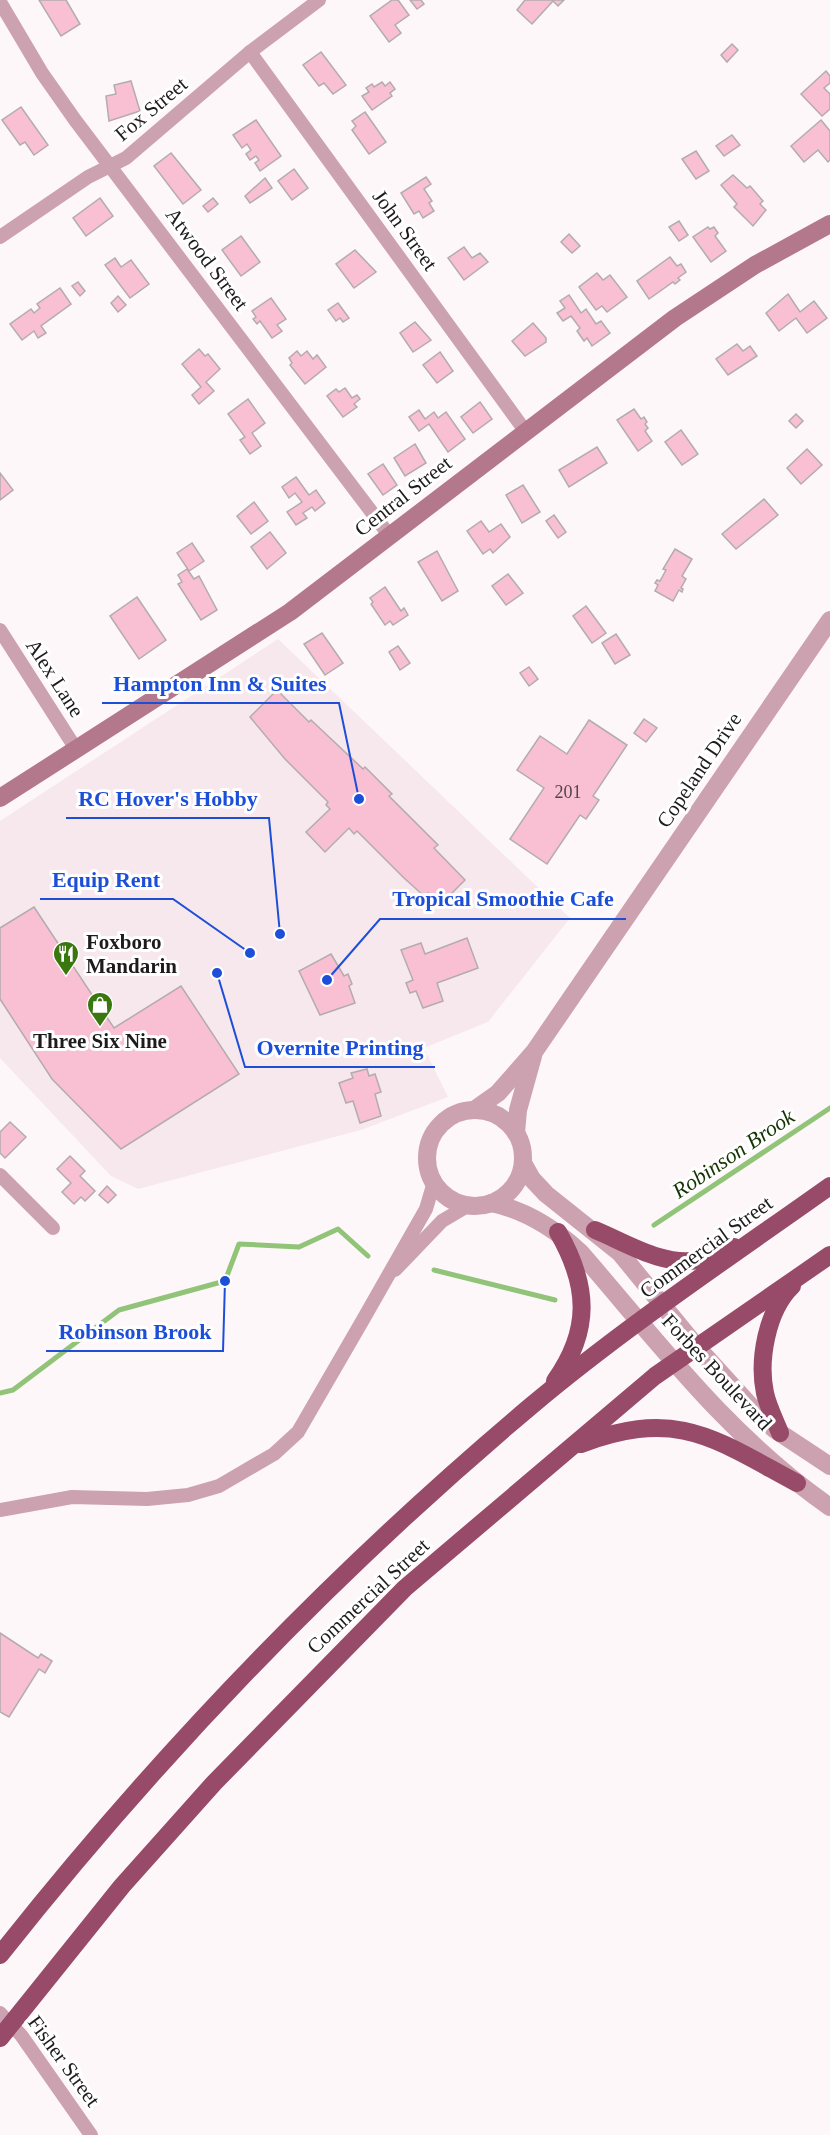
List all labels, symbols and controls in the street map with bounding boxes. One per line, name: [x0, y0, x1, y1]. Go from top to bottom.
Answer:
street label: Fox Street: [110, 72, 192, 146]
street label: John Street: [368, 185, 442, 275]
street label: Atwood Street: [161, 203, 253, 315]
street label: Central Street: [350, 451, 456, 541]
street label: Alex Lane: [21, 635, 89, 721]
callout: Hampton Inn & Suites: [102, 663, 339, 703]
text: Hampton Inn & Suites: [113, 671, 327, 696]
street label: Copeland Drive: [652, 708, 746, 832]
callout: RC Hover's Hobby: [66, 778, 269, 818]
house number: 201: [555, 782, 582, 802]
text: RC Hover's Hobby: [78, 786, 258, 811]
callout: Equip Rent: [40, 859, 173, 899]
text: Equip Rent: [52, 867, 161, 892]
callout: Tropical Smoothie Cafe: [380, 879, 626, 919]
text: Tropical Smoothie Cafe: [392, 886, 614, 911]
place label: Foxboro Mandarin: [86, 930, 177, 978]
restaurant icon: Foxboro Mandarin: [51, 939, 81, 977]
shop icon: Three Six Nine: [85, 990, 115, 1028]
callout: Overnite Printing: [245, 1027, 435, 1067]
place label: Three Six Nine: [33, 1029, 167, 1053]
text: Overnite Printing: [257, 1035, 423, 1060]
water label: Robinson Brook: [667, 1103, 800, 1204]
street label: Commercial Street: [635, 1191, 777, 1303]
street label: Forbes Boulevard: [657, 1309, 777, 1435]
callout: Robinson Brook: [46, 1311, 223, 1351]
text: Robinson Brook: [58, 1319, 212, 1344]
street label: Commercial Street: [302, 1533, 434, 1659]
street label: Fisher Street: [23, 2011, 105, 2111]

